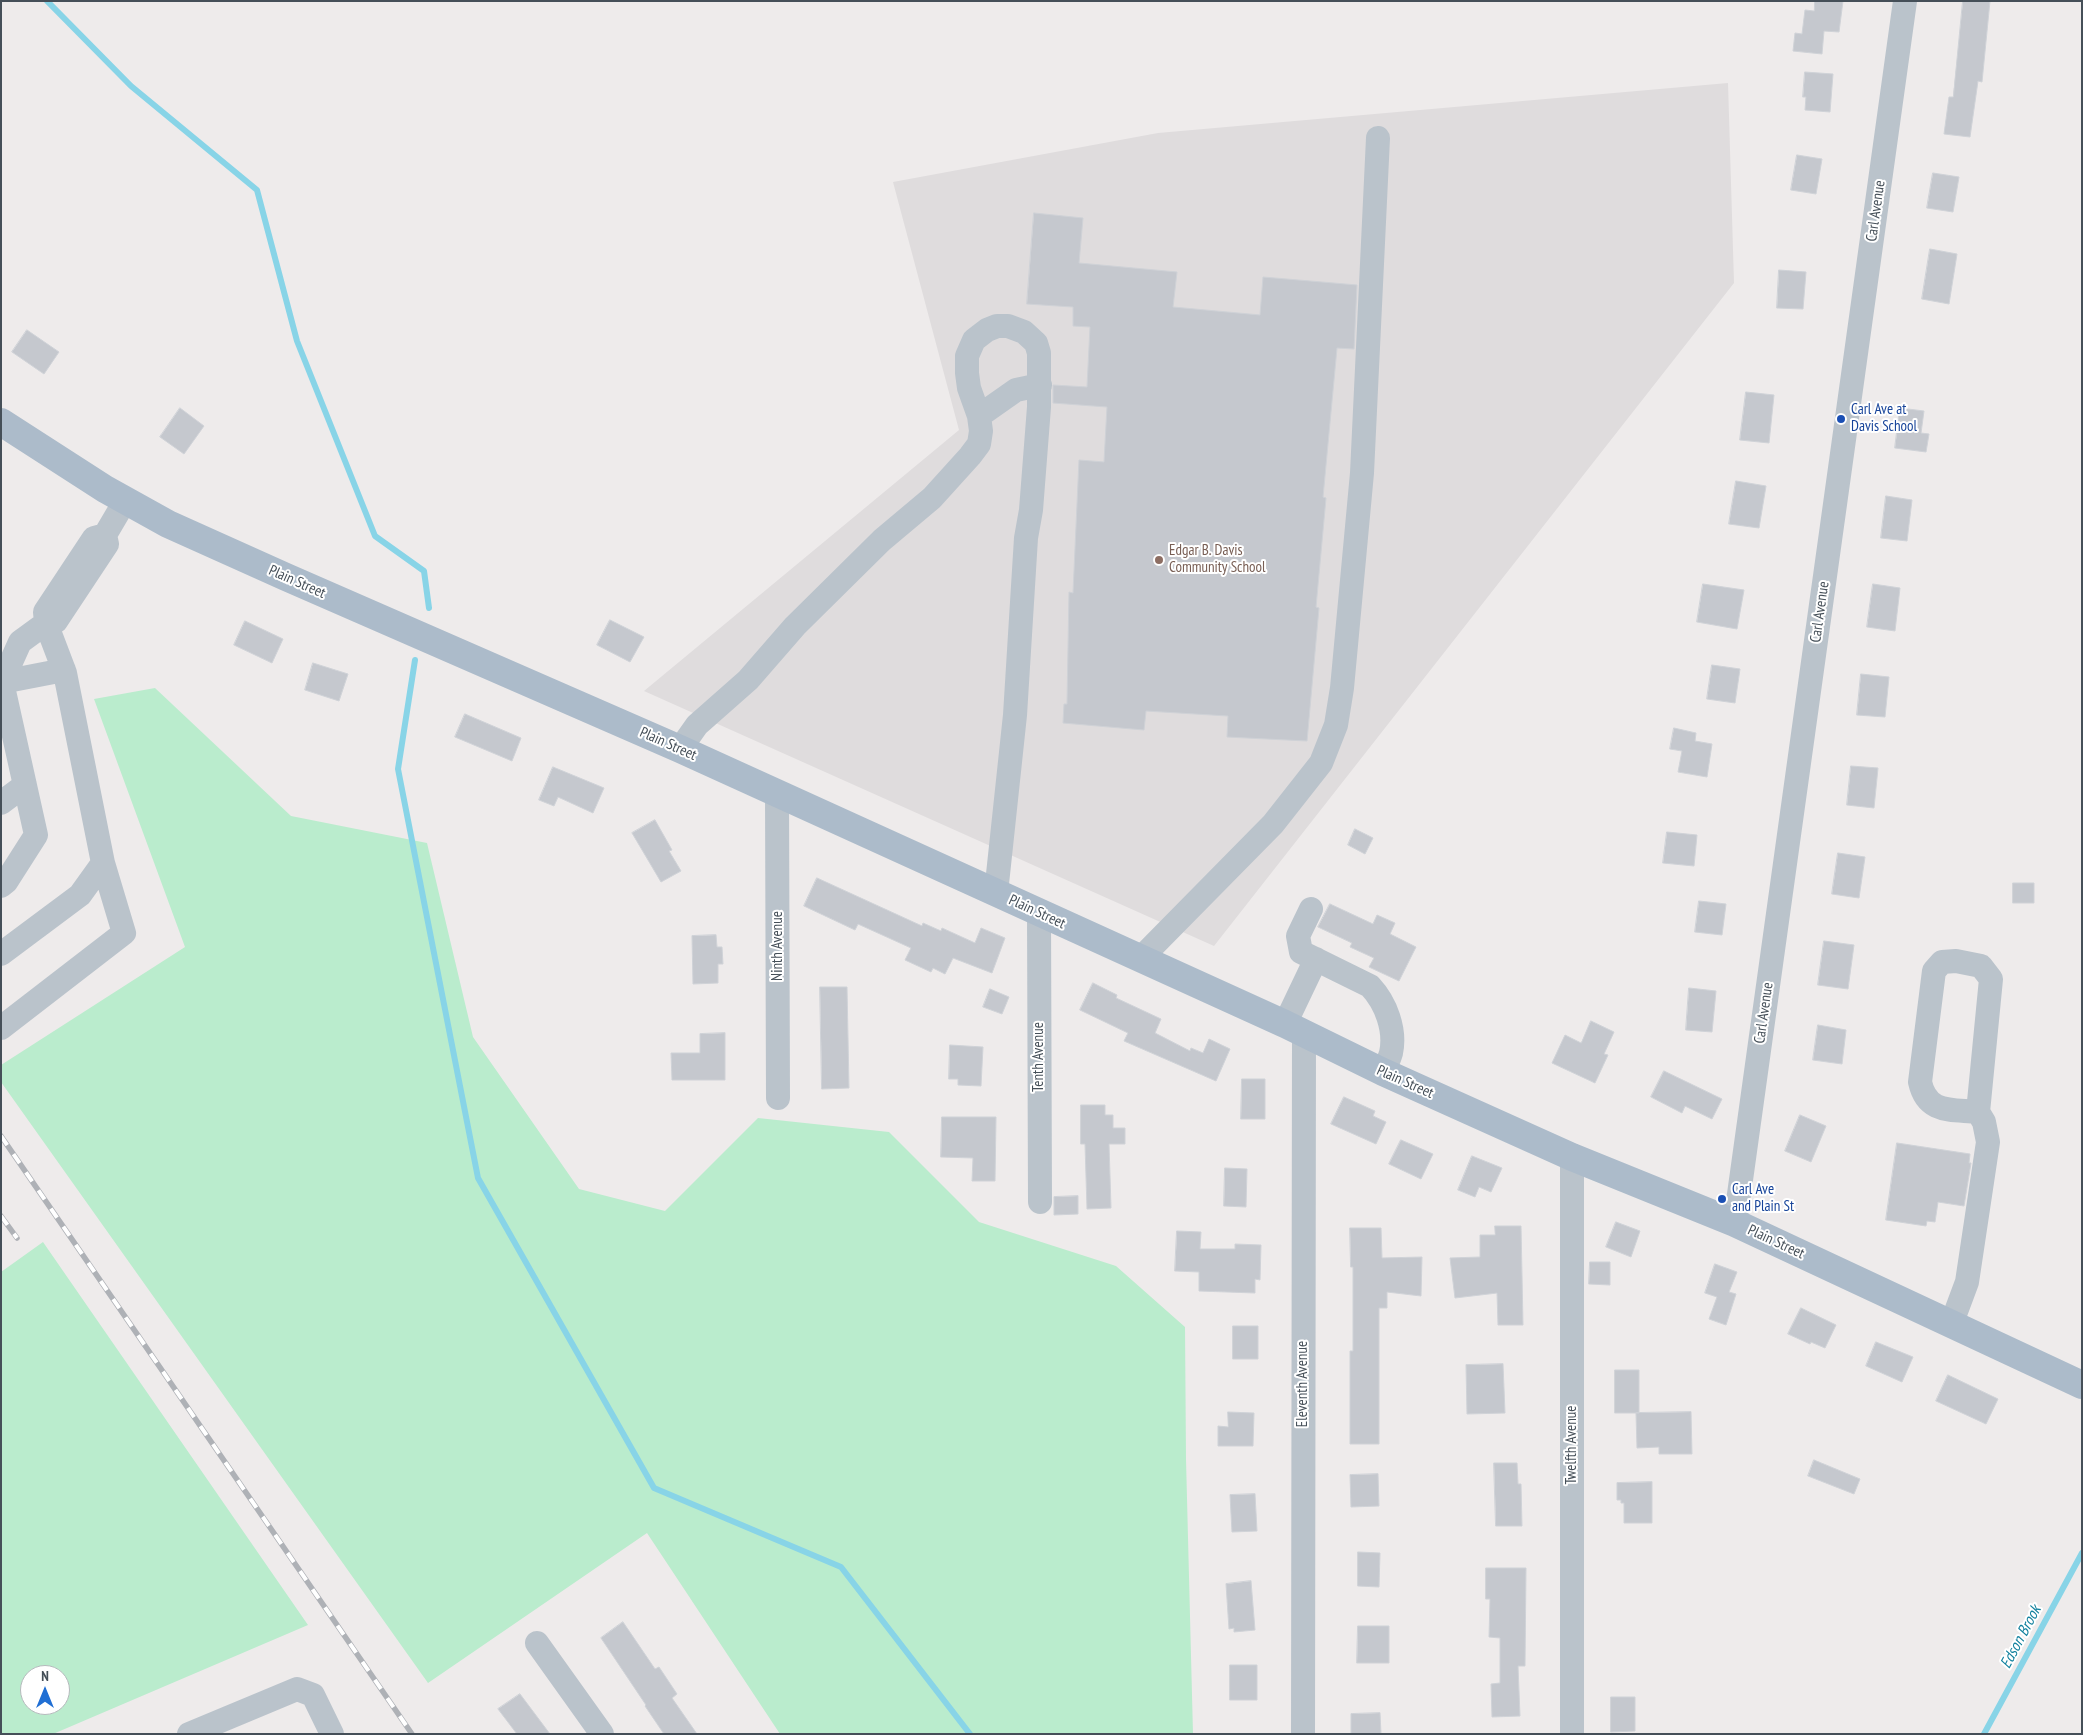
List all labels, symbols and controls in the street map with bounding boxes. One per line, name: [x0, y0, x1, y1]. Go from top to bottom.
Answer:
street label: Carl Avenue: [1863, 179, 1889, 243]
place label: Carl Ave at Davis School: [1851, 401, 1917, 436]
marker: Carl Ave at Davis School: [1835, 413, 1847, 425]
place label: Edgar B. Davis Community School: [1169, 542, 1265, 577]
marker: Edgar B. Davis Community School: [1153, 554, 1165, 566]
street label: Plain Street: [266, 562, 328, 602]
street label: Carl Avenue: [1807, 580, 1833, 644]
street label: Plain Street: [637, 724, 699, 764]
street label: Plain Street: [1006, 891, 1068, 933]
street label: Ninth Avenue: [769, 911, 787, 981]
street label: Carl Avenue: [1751, 981, 1777, 1045]
street label: Tenth Avenue: [1030, 1022, 1048, 1092]
street label: Plain Street: [1374, 1062, 1436, 1102]
place label: Carl Ave and Plain St: [1732, 1181, 1794, 1216]
marker: Carl Ave and Plain St: [1716, 1193, 1728, 1205]
street label: Plain Street: [1745, 1221, 1807, 1263]
street label: Eleventh Avenue: [1294, 1341, 1312, 1427]
street label: Twelfth Avenue: [1563, 1405, 1581, 1485]
water label: Edson Brook: [1996, 1602, 2046, 1672]
north arrow: [20, 1665, 70, 1715]
text: N: [41, 1667, 49, 1685]

